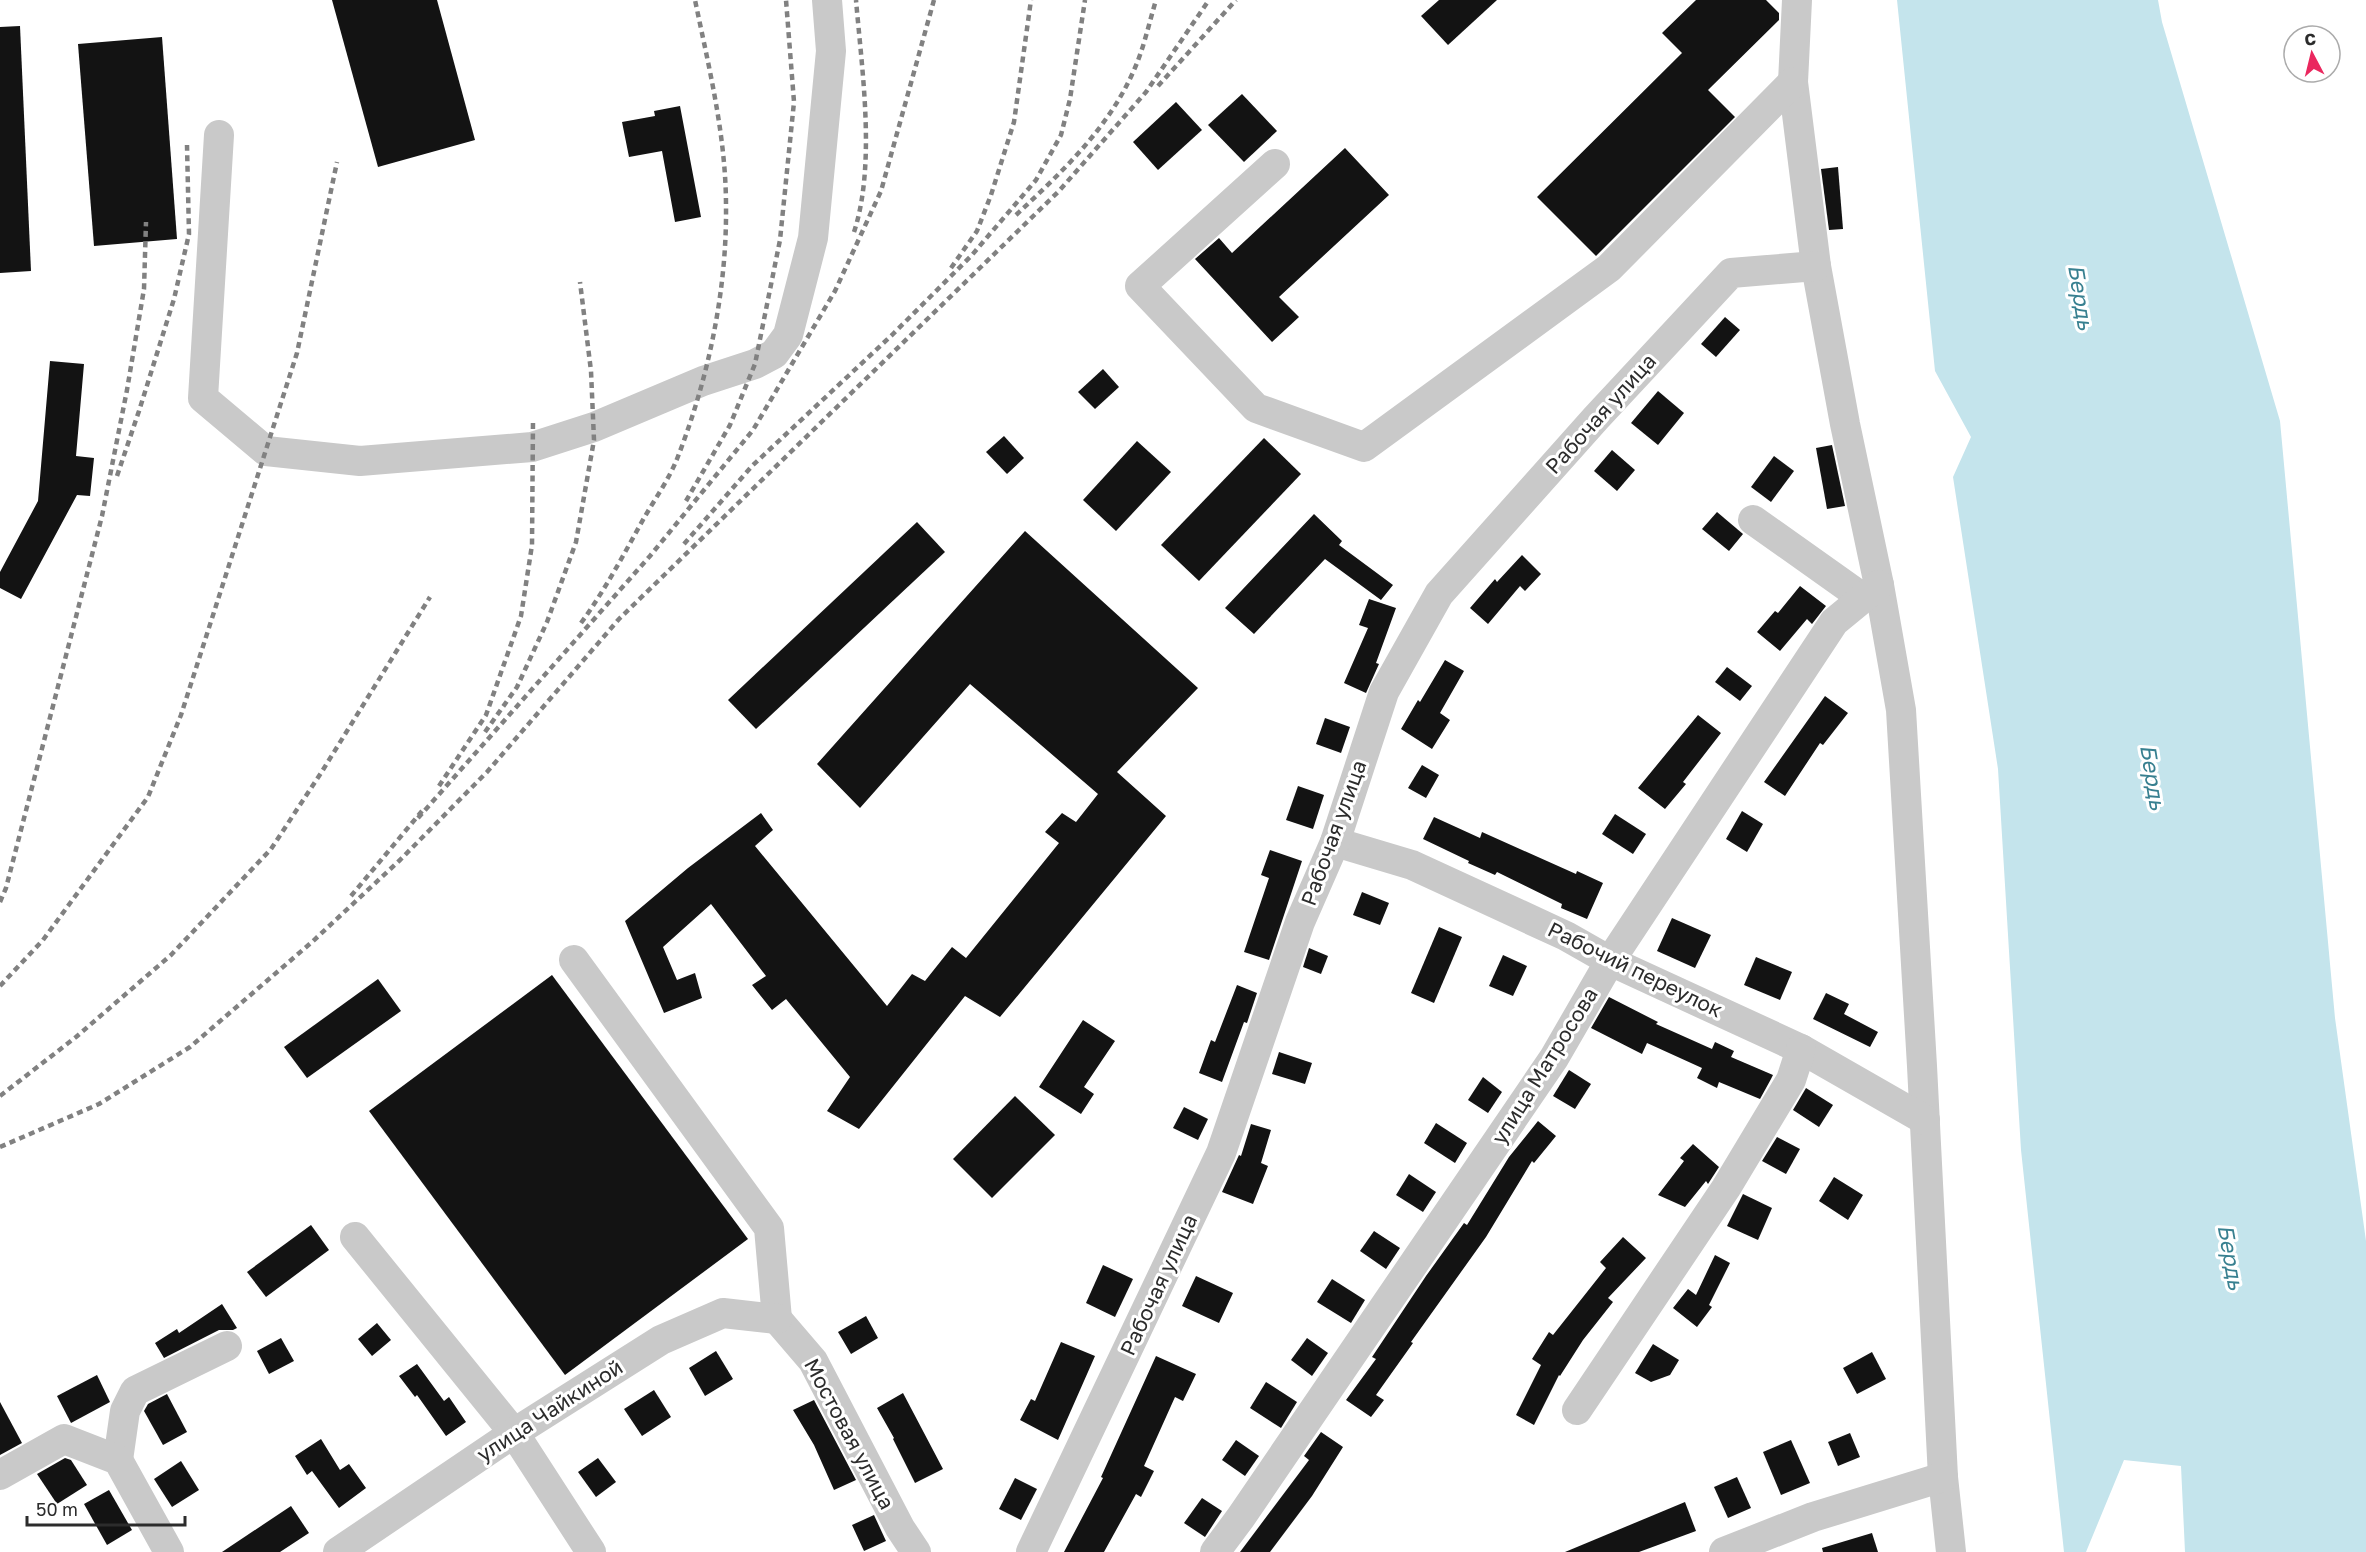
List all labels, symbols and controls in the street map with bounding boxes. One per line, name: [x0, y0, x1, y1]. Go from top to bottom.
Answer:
north arrow: [2282, 24, 2342, 84]
text: С: [2303, 28, 2317, 50]
water label: Бердь: [2063, 262, 2100, 333]
street label: Рабочая улица: [1539, 348, 1661, 479]
water label: Бердь: [2135, 742, 2172, 813]
street label: Рабочая улица: [1295, 756, 1371, 909]
street label: Рабочий переулок: [1544, 916, 1727, 1023]
street label: улица Матросова: [1485, 982, 1603, 1149]
street label: Рабочая улица: [1114, 1210, 1202, 1359]
water label: Бердь: [2213, 1222, 2251, 1293]
street label: улица Чайкиной: [472, 1353, 627, 1467]
street label: Мостовая улица: [799, 1354, 901, 1513]
scale bar: [27, 1489, 184, 1527]
text: 50 m: [36, 1498, 78, 1520]

